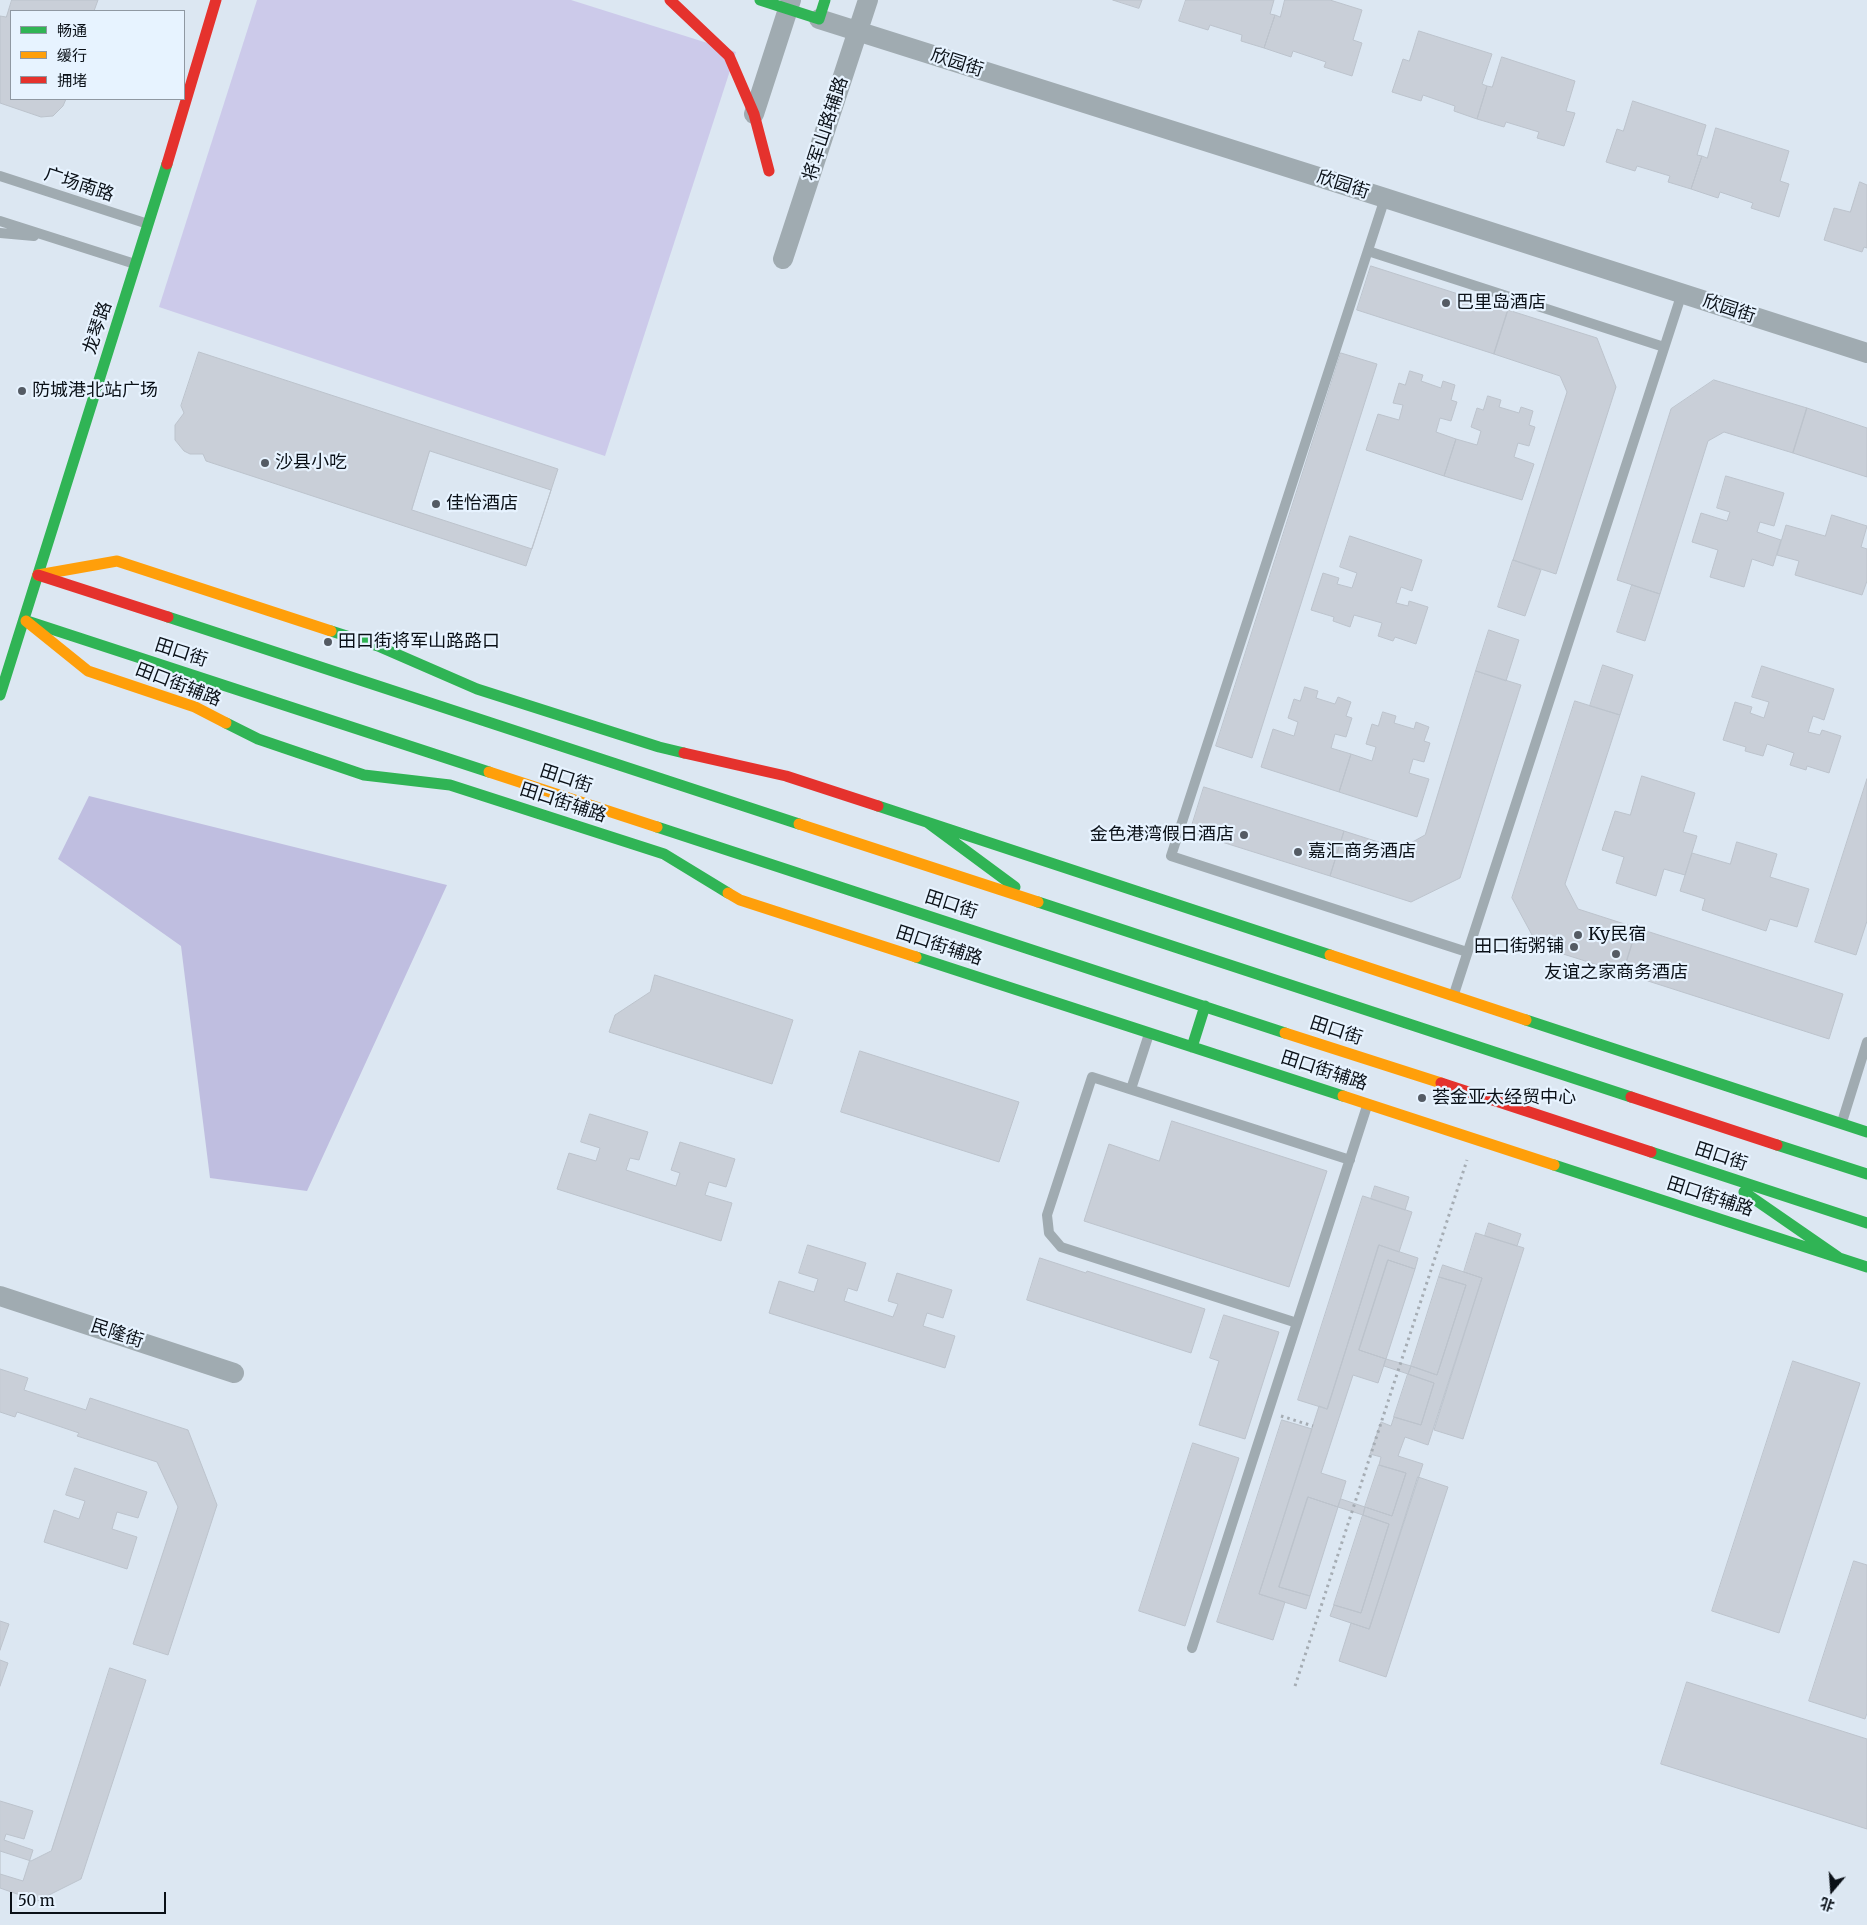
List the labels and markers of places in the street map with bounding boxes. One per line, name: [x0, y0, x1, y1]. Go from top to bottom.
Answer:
place label: 巴里岛酒店: [1456, 292, 1546, 314]
marker: 巴里岛酒店: [1440, 297, 1452, 309]
place label: 防城港北站广场: [32, 380, 158, 402]
marker: 防城港北站广场: [16, 385, 28, 397]
place label: 沙县小吃: [275, 452, 347, 474]
marker: 沙县小吃: [259, 457, 271, 469]
place label: 佳怡酒店: [446, 493, 518, 515]
marker: 佳怡酒店: [430, 498, 442, 510]
place label: 田口街将军山路路口: [338, 631, 500, 653]
marker: 田口街将军山路路口: [322, 636, 334, 648]
place label: 金色港湾假日酒店: [1090, 824, 1234, 846]
marker: 金色港湾假日酒店: [1238, 829, 1250, 841]
place label: 嘉汇商务酒店: [1308, 841, 1416, 863]
marker: 嘉汇商务酒店: [1292, 846, 1304, 858]
place label: Ky民宿: [1588, 924, 1646, 946]
marker: Ky民宿: [1572, 929, 1584, 941]
place label: 田口街粥铺: [1474, 936, 1564, 958]
marker: 田口街粥铺: [1568, 941, 1580, 953]
marker: 友谊之家商务酒店: [1610, 948, 1622, 960]
place label: 友谊之家商务酒店: [1544, 962, 1688, 984]
place label: 荟金亚太经贸中心: [1432, 1087, 1576, 1109]
marker: 荟金亚太经贸中心: [1416, 1092, 1428, 1104]

